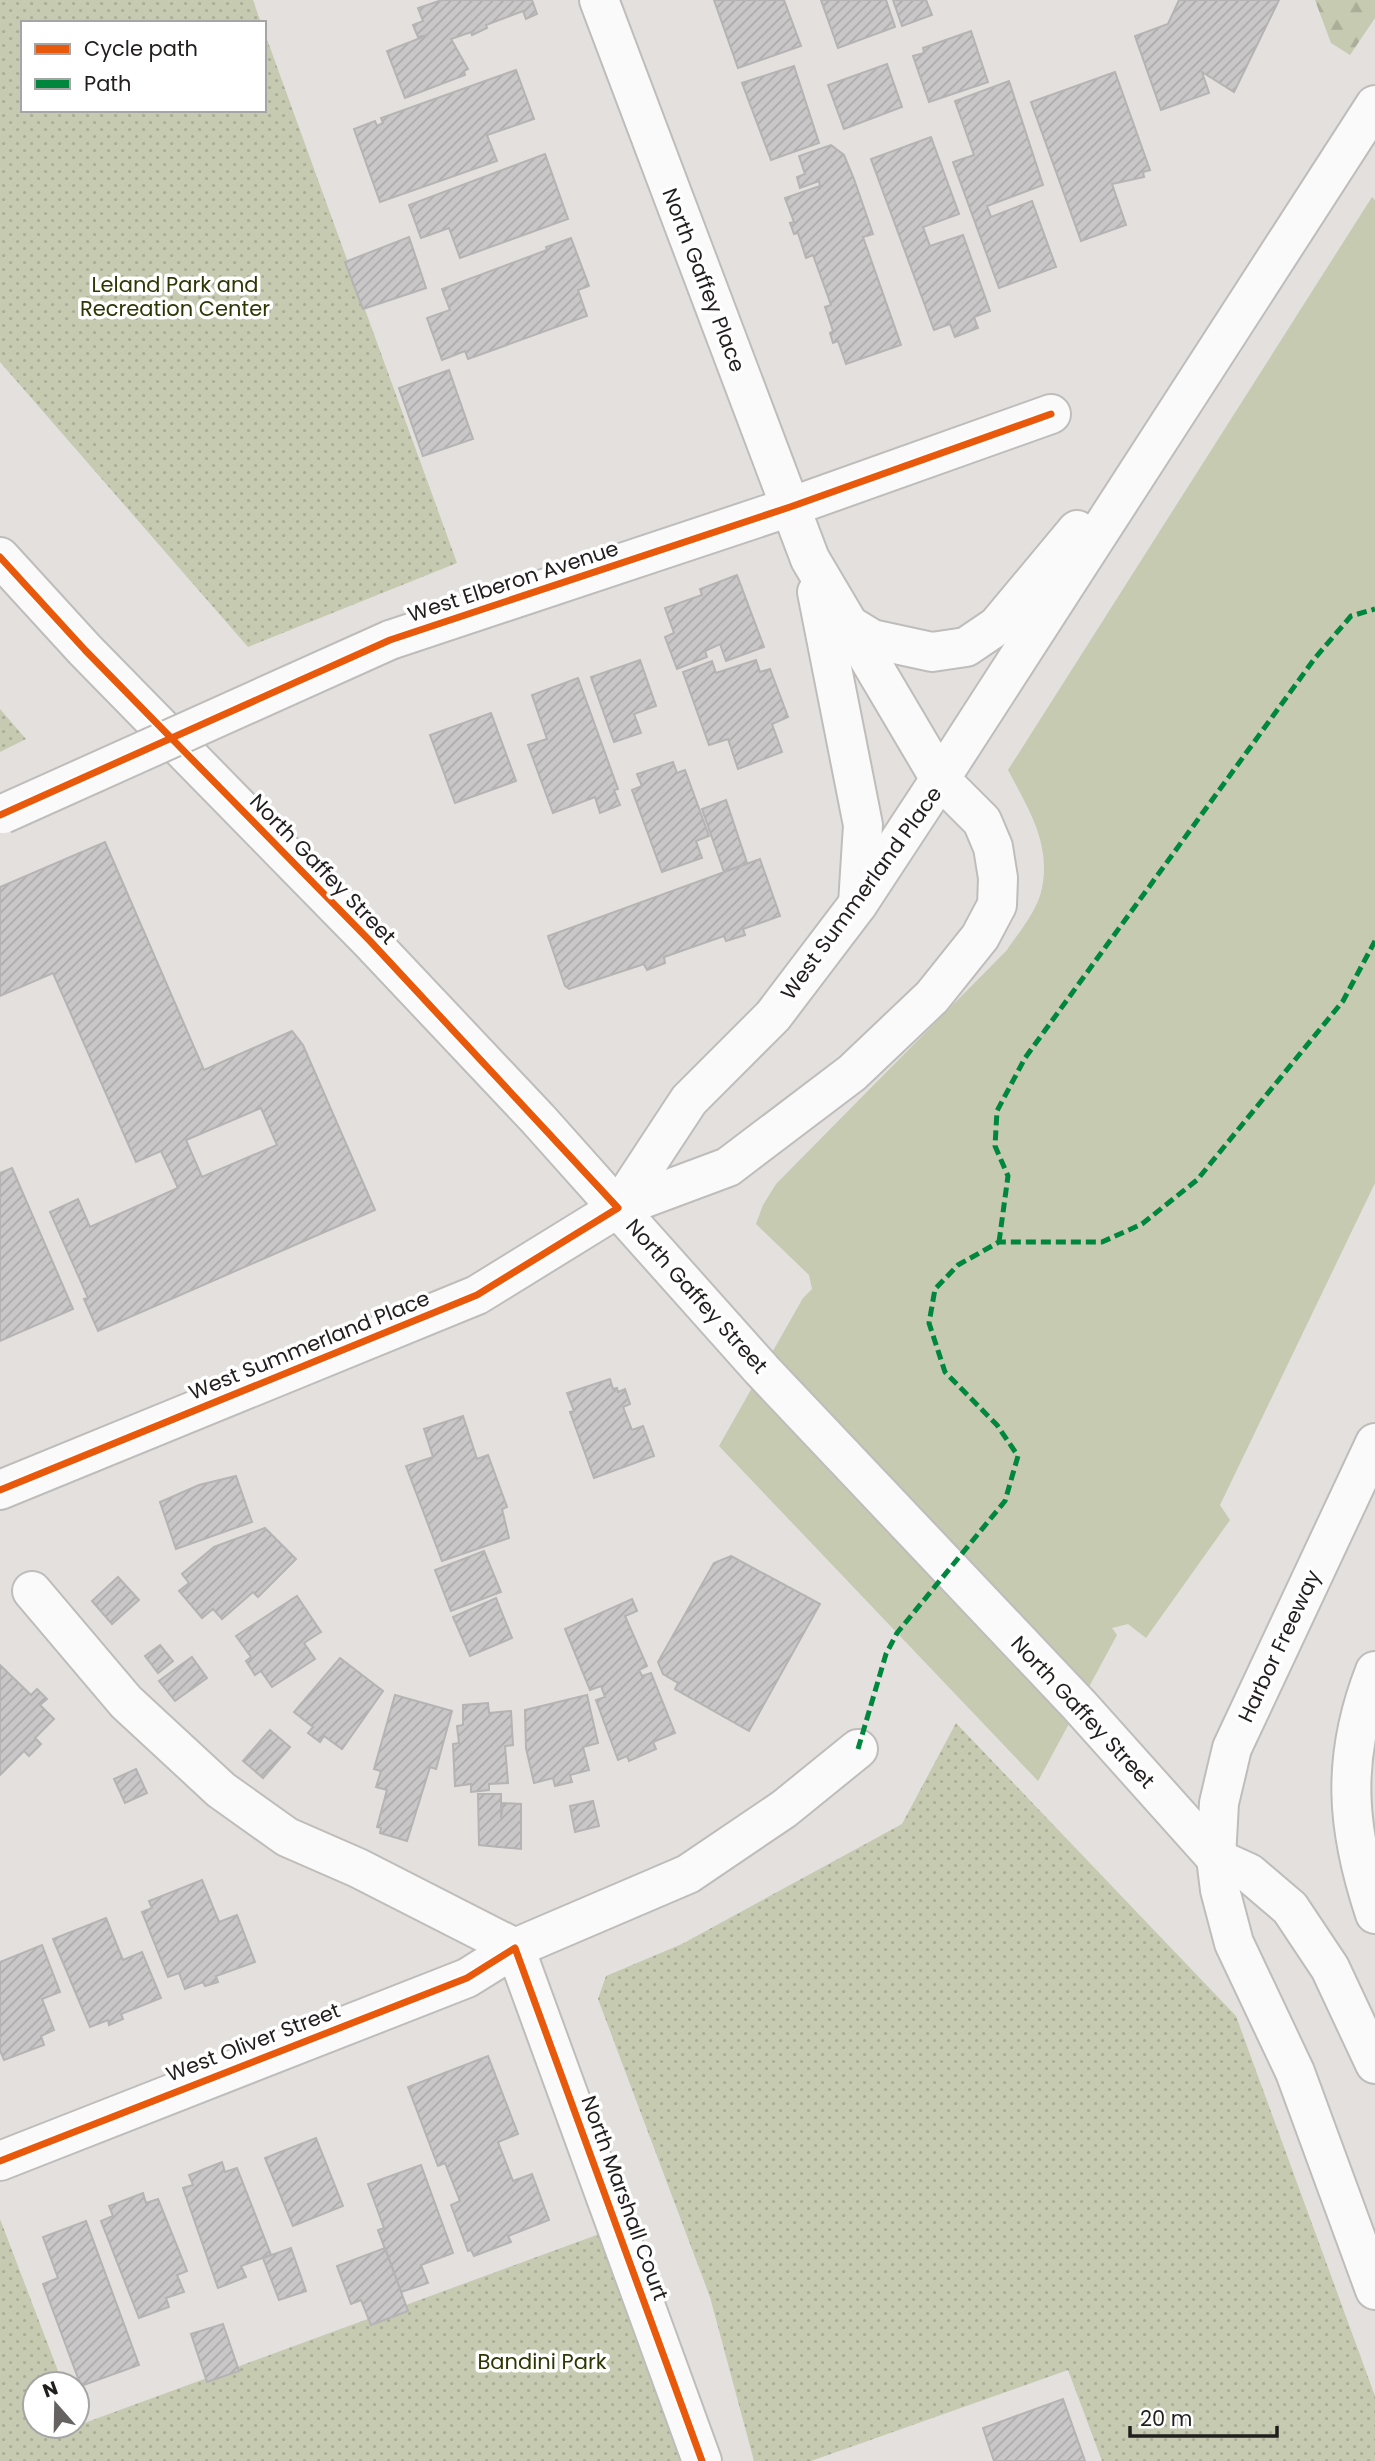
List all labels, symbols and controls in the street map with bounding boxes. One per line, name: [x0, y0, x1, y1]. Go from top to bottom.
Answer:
legend: [21, 21, 266, 112]
text: Cycle path: [84, 34, 198, 63]
text: Path: [84, 69, 131, 98]
street label: North Gaffey Place: [656, 184, 752, 376]
park label: Leland Park and Recreation Center: [80, 270, 270, 323]
street label: West Elberon Avenue: [404, 533, 622, 629]
street label: West Summerland Place: [774, 780, 948, 1006]
street label: North Gaffey Street: [243, 787, 403, 951]
street label: North Gaffey Street: [620, 1212, 774, 1380]
street label: West Summerland Place: [184, 1283, 434, 1407]
street label: Harbor Freeway: [1231, 1565, 1327, 1727]
street label: North Gaffey Street: [1005, 1629, 1161, 1795]
street label: West Oliver Street: [162, 1995, 344, 2089]
street label: North Marshall Court: [574, 2092, 676, 2304]
park label: Bandini Park: [477, 2347, 607, 2376]
north arrow: [21, 2370, 91, 2440]
text: N: [39, 2374, 62, 2405]
scale bar: [1130, 2394, 1277, 2438]
text: 20 m: [1140, 2404, 1193, 2433]

